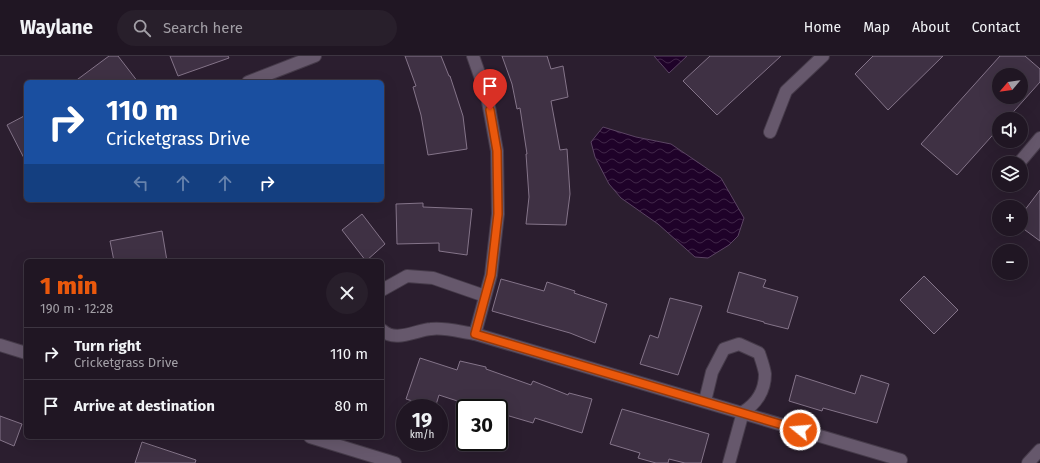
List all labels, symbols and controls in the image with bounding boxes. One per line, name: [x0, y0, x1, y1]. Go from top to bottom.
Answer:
search box: [117, 10, 397, 46]
text: Waylane: [20, 16, 93, 39]
icon: search: [131, 17, 153, 39]
text: Search here: [163, 19, 243, 37]
text: Home: [804, 19, 841, 36]
text: Map: [863, 19, 890, 36]
text: About: [912, 19, 950, 36]
text: Contact: [972, 19, 1020, 36]
north arrow: [992, 68, 1028, 104]
map controls: [992, 68, 1028, 280]
pin: [473, 69, 507, 110]
icon: arrive: [479, 75, 501, 97]
text: 110 m: [106, 94, 178, 127]
icon: right: [40, 96, 92, 148]
button: sound: [992, 112, 1028, 148]
text: Cricketgrass Drive: [106, 128, 250, 150]
button: layers: [992, 156, 1028, 192]
icon: left: [130, 172, 152, 194]
icon: ahead: [172, 172, 194, 194]
icon: ahead: [214, 172, 236, 194]
icon: right: [256, 172, 278, 194]
button: +: [992, 200, 1028, 236]
button: −: [992, 244, 1028, 280]
text: 1 min: [40, 272, 98, 300]
button: close: [326, 272, 368, 314]
text: 190 m · 12:28: [40, 301, 113, 316]
text: Turn right: [74, 337, 141, 355]
icon: right: [40, 343, 62, 365]
text: 110 m: [330, 345, 368, 363]
text: Cricketgrass Drive: [74, 355, 178, 370]
icon: arrive: [40, 395, 62, 417]
text: Arrive at destination: [74, 397, 215, 415]
text: 80 m: [335, 397, 368, 415]
speed limit sign: 30: [456, 399, 508, 451]
text: 19: [412, 408, 432, 432]
position arrow: [779, 409, 821, 451]
text: km/h: [410, 429, 434, 441]

